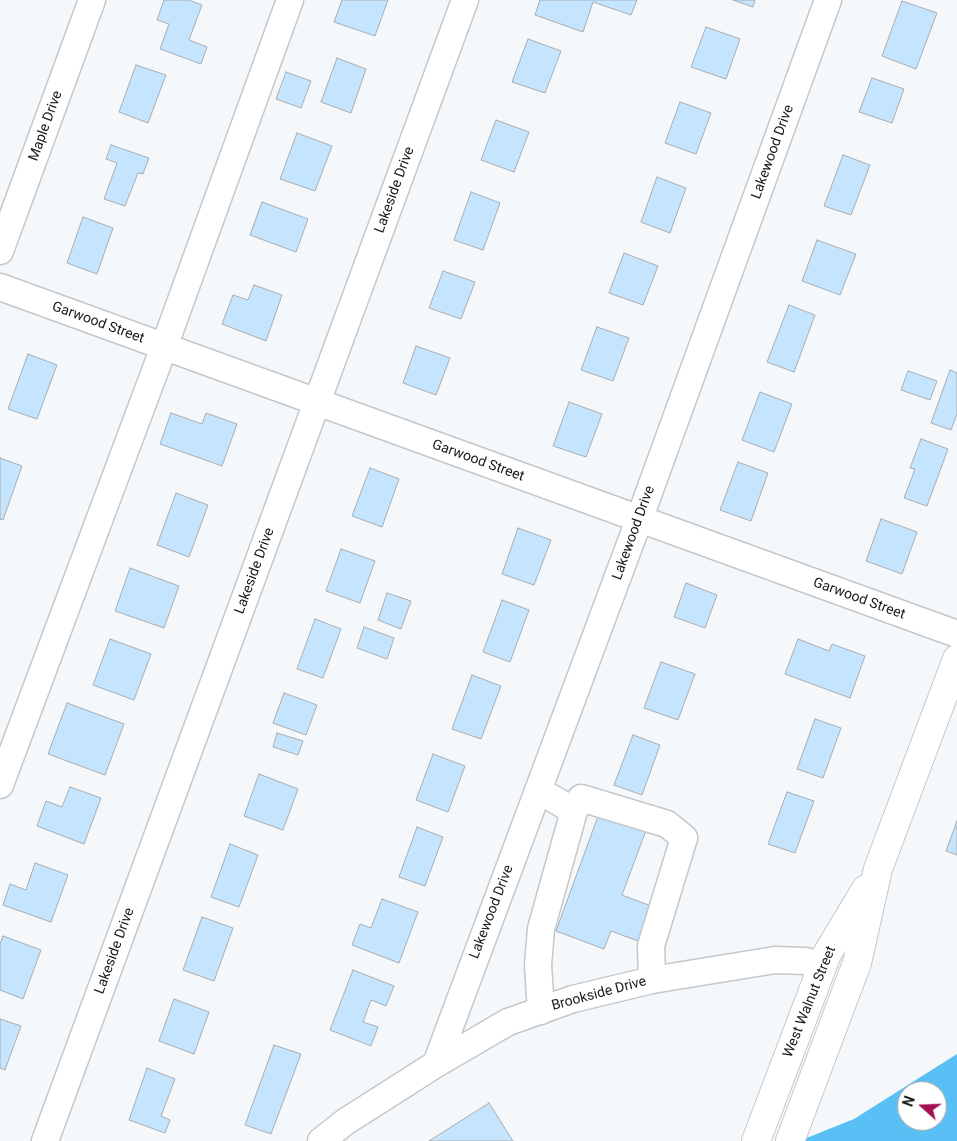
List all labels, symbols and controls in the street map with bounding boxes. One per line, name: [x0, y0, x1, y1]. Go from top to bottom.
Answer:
street label: Maple Drive: [26, 89, 66, 163]
street label: Lakewood Drive: [748, 103, 798, 201]
street label: Lakeside Drive: [372, 145, 418, 235]
street label: Garwood Street: [50, 299, 146, 347]
street label: Garwood Street: [430, 437, 526, 485]
street label: Lakewood Drive: [609, 484, 659, 582]
street label: Lakeside Drive: [232, 526, 278, 616]
street label: Garwood Street: [811, 575, 907, 623]
street label: Lakewood Drive: [466, 863, 518, 961]
street label: Lakeside Drive: [92, 906, 138, 996]
street label: West Walnut Street: [780, 944, 840, 1060]
street label: Brookside Drive: [550, 973, 648, 1015]
north arrow: [897, 1081, 947, 1131]
text: N: [900, 1094, 918, 1109]

